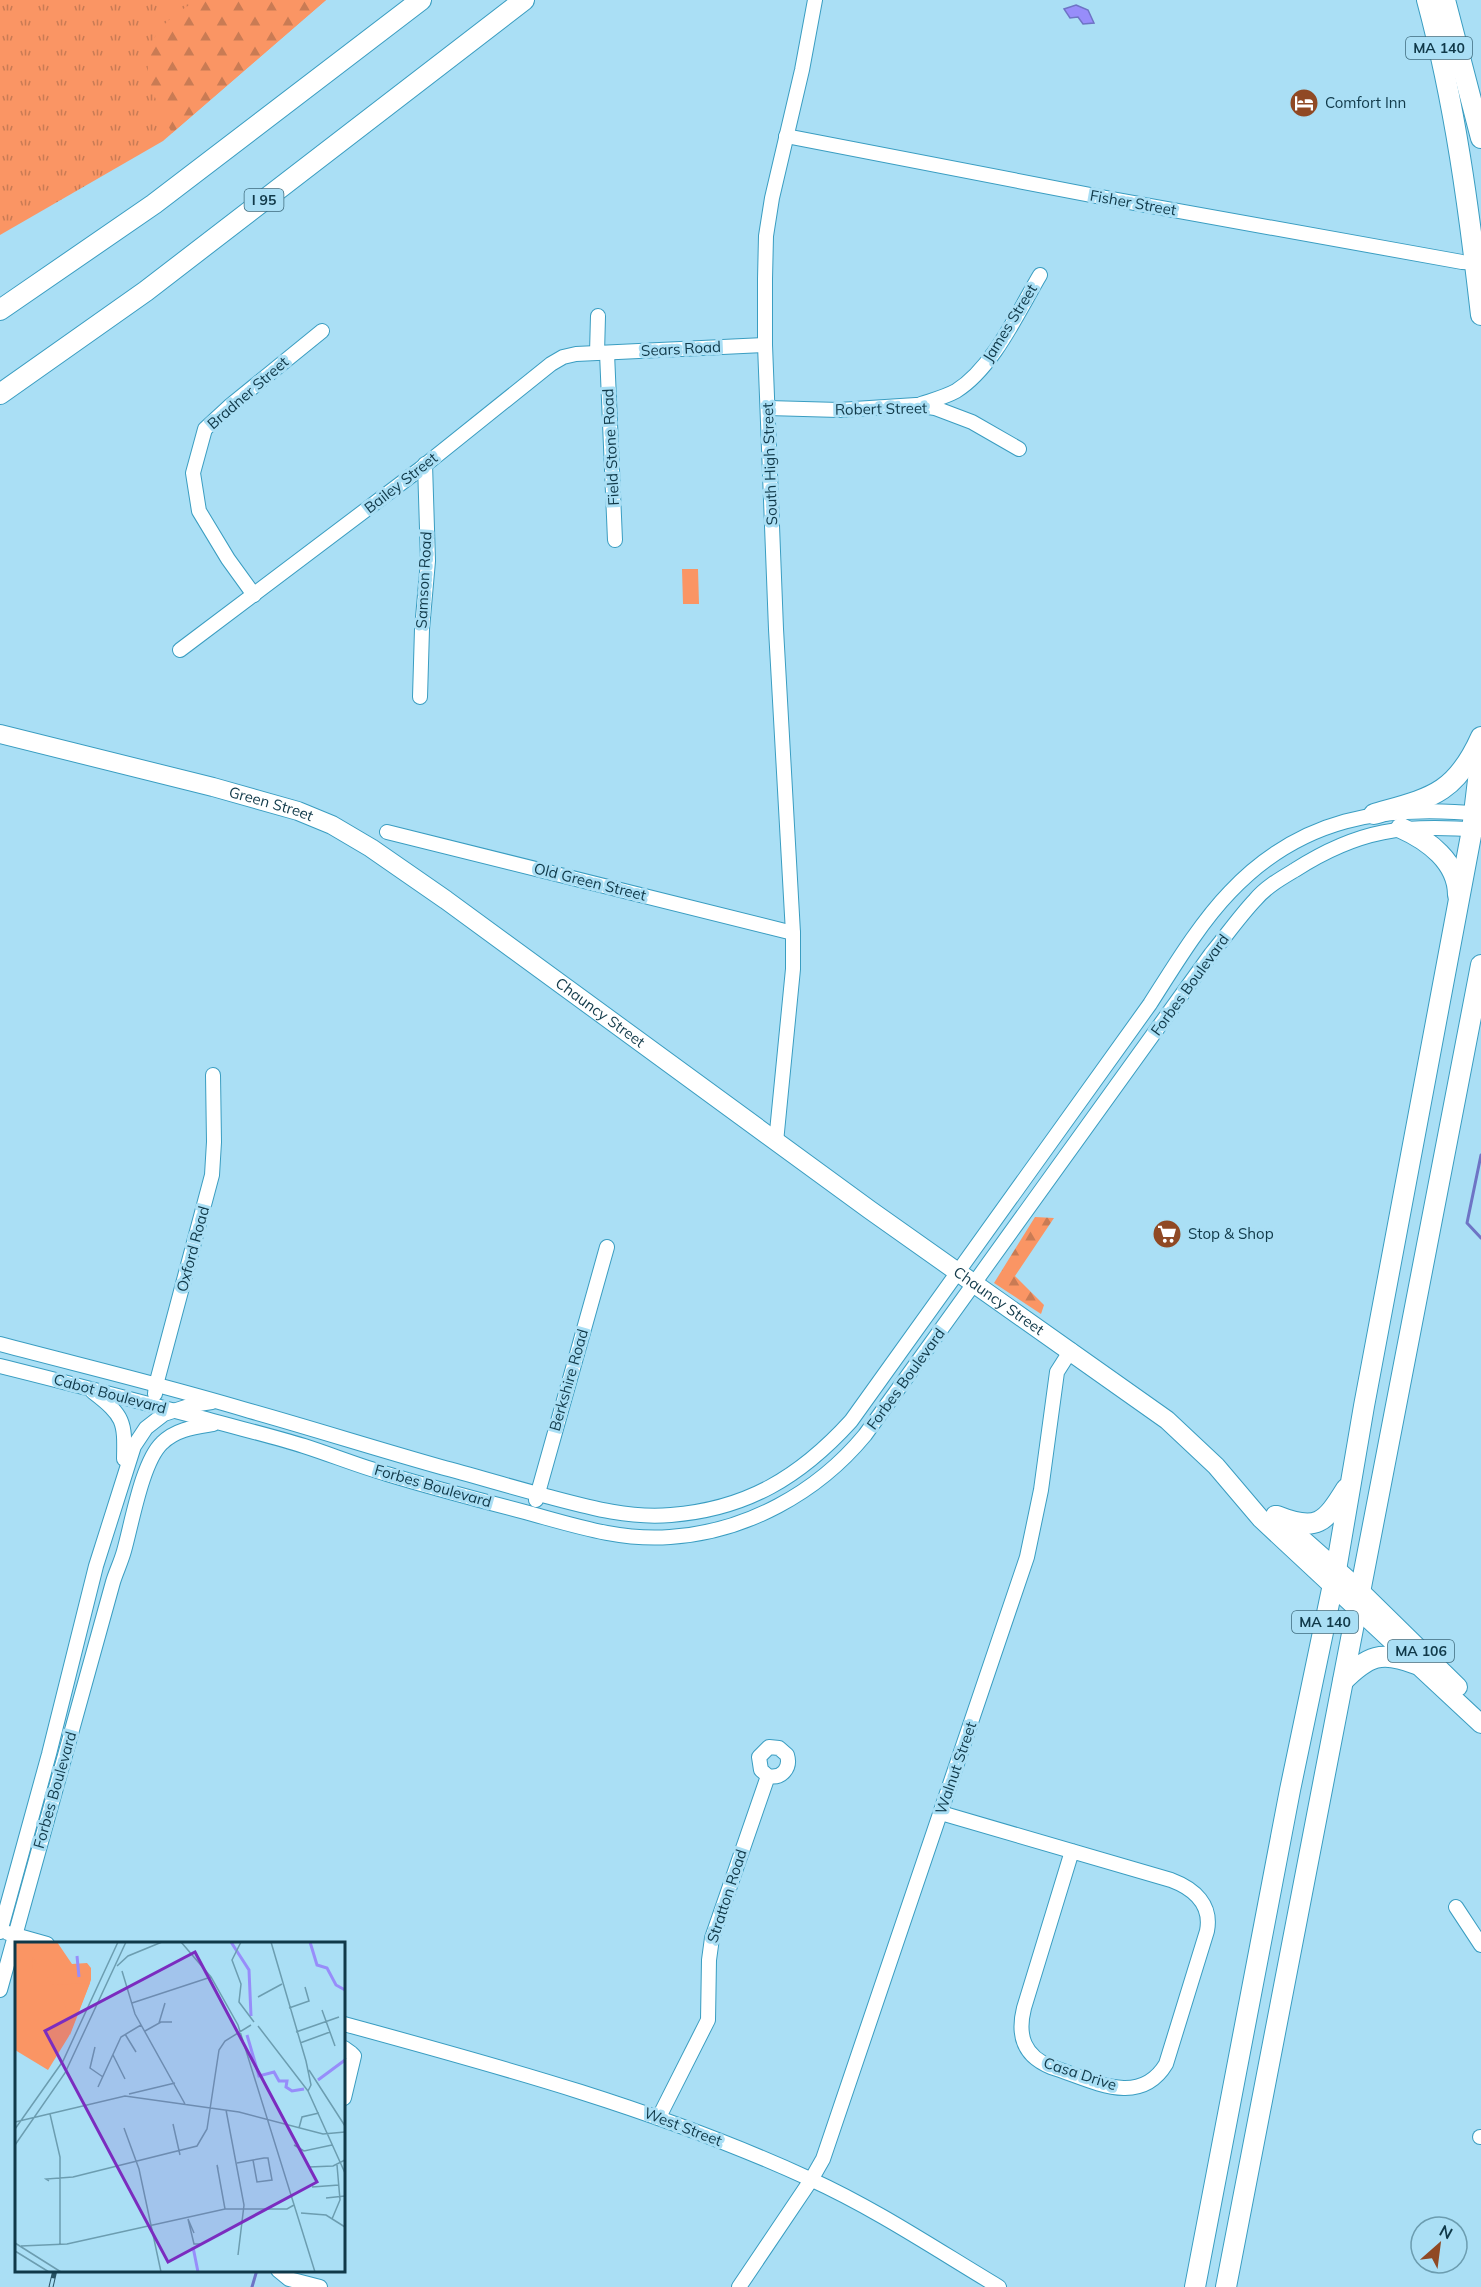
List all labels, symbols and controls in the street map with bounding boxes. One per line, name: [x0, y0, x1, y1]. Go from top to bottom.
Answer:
road number: MA 140: [1406, 37, 1472, 59]
hotel icon: Comfort Inn: [1288, 87, 1320, 119]
place label: Comfort Inn: [1325, 93, 1406, 112]
street label: Fisher Street: [1088, 186, 1178, 219]
road number: I 95: [244, 189, 284, 211]
street label: James Street: [978, 280, 1041, 365]
street label: Sears Road: [641, 337, 721, 360]
street label: Bradner Street: [203, 352, 292, 433]
street label: Field Stone Road: [598, 388, 623, 506]
street label: Robert Street: [835, 398, 927, 419]
street label: South High Street: [758, 402, 781, 526]
street label: Bailey Street: [360, 448, 441, 517]
street label: Samson Road: [411, 531, 436, 629]
street label: Green Street: [227, 782, 316, 825]
street label: Old Green Street: [532, 858, 648, 905]
street label: Forbes Boulevard: [1146, 930, 1233, 1039]
street label: Chauncy Street: [552, 973, 649, 1051]
street label: Oxford Road: [172, 1204, 213, 1294]
supermarket icon: Stop & Shop: [1151, 1218, 1183, 1250]
place label: Stop & Shop: [1188, 1224, 1274, 1243]
street label: Chauncy Street: [950, 1262, 1048, 1339]
street label: Forbes Boulevard: [862, 1324, 949, 1433]
street label: Berkshire Road: [545, 1327, 592, 1433]
street label: Cabot Boulevard: [52, 1369, 169, 1418]
street label: Forbes Boulevard: [372, 1460, 494, 1511]
road number: MA 140: [1292, 1611, 1358, 1633]
road number: MA 106: [1388, 1640, 1454, 1662]
street label: Walnut Street: [931, 1719, 980, 1817]
street label: Forbes Boulevard: [29, 1729, 80, 1851]
street label: Stratton Road: [702, 1847, 751, 1945]
inset map: [15, 1942, 345, 2272]
street label: Casa Drive: [1041, 2053, 1119, 2094]
street label: West Street: [642, 2103, 725, 2150]
north arrow: [1409, 2215, 1469, 2275]
text: N: [1436, 2220, 1456, 2243]

